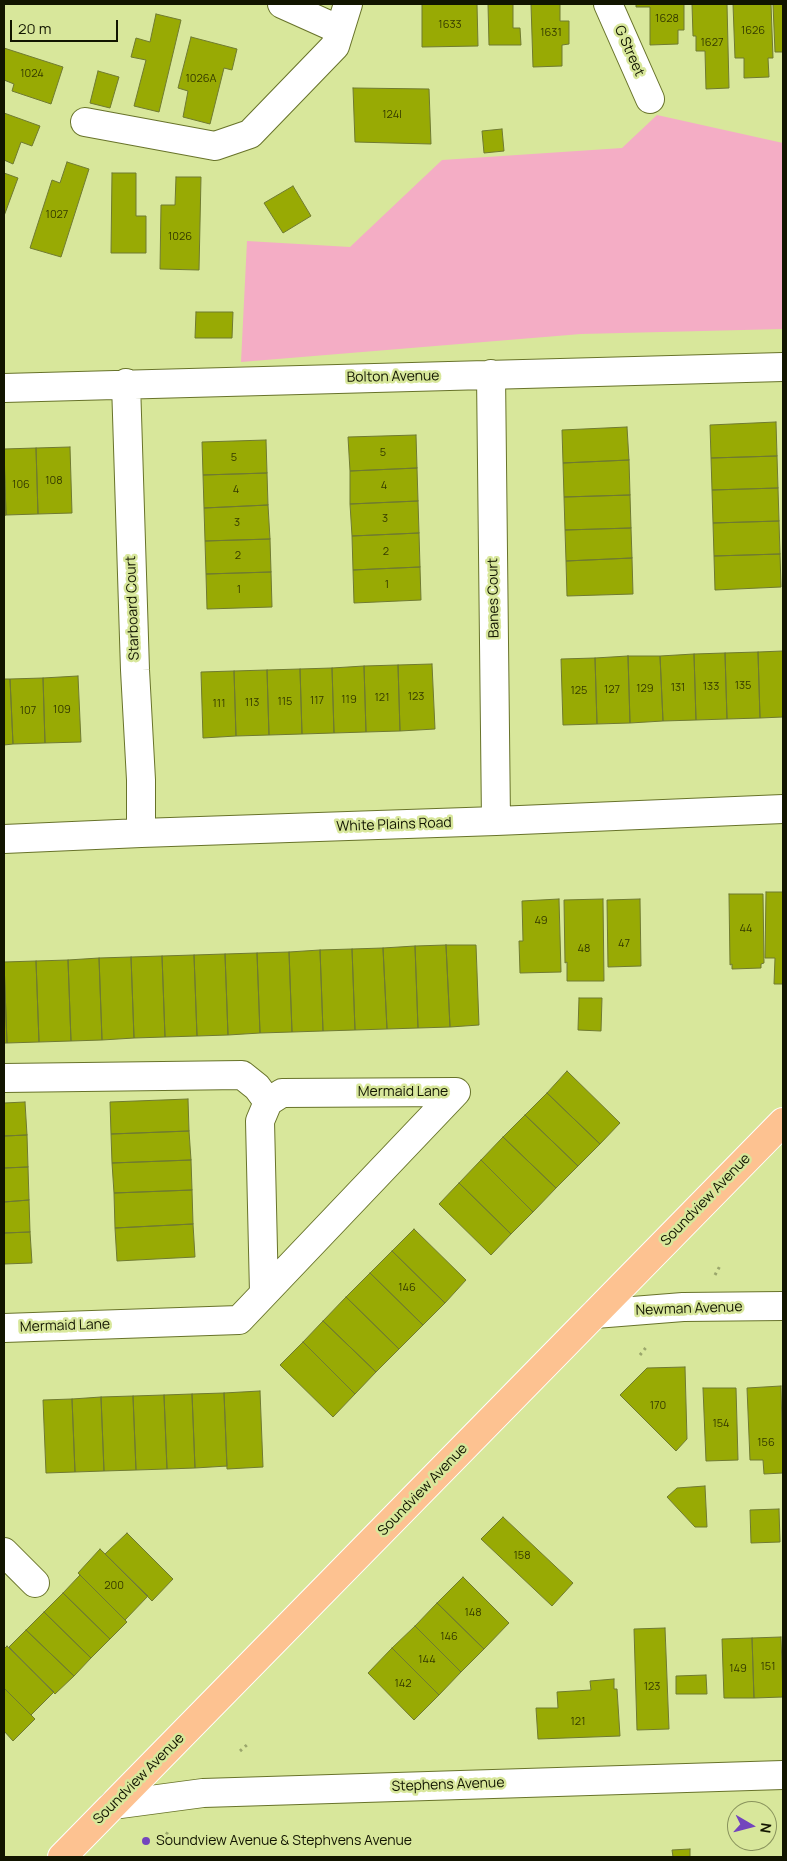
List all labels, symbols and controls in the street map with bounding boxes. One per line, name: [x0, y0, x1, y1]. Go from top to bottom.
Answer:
scale bar: [12, 10, 120, 42]
house number: 1628: [655, 12, 679, 26]
text: 20 m: [18, 18, 51, 39]
house number: 1633: [438, 18, 462, 32]
street label: G Street: [610, 23, 648, 79]
house number: 1626: [741, 24, 765, 38]
house number: 1631: [540, 26, 562, 40]
house number: 1627: [701, 36, 723, 50]
house number: 1024: [20, 67, 44, 81]
house number: 1026A: [185, 72, 217, 86]
house number: 124I: [382, 108, 402, 122]
house number: 1027: [46, 208, 68, 222]
house number: 1026: [168, 230, 192, 244]
street label: Bolton Avenue: [346, 368, 440, 386]
house number: 5: [380, 446, 386, 460]
house number: 5: [231, 451, 237, 465]
house number: 108: [45, 474, 63, 488]
house number: 106: [12, 478, 30, 492]
house number: 4: [381, 479, 387, 493]
house number: 4: [233, 483, 239, 497]
house number: 3: [382, 512, 388, 526]
house number: 3: [234, 516, 240, 530]
house number: 2: [383, 545, 389, 559]
house number: 2: [235, 549, 241, 563]
street label: Starboard Court: [123, 555, 143, 661]
street label: Banes Court: [485, 558, 503, 638]
house number: 1: [385, 578, 389, 592]
house number: 1: [237, 583, 241, 597]
house number: 135: [735, 679, 751, 693]
house number: 133: [703, 680, 719, 694]
house number: 131: [671, 681, 685, 695]
house number: 129: [636, 682, 654, 696]
house number: 127: [604, 683, 620, 697]
house number: 125: [571, 684, 587, 698]
house number: 123: [408, 690, 424, 704]
house number: 121: [375, 691, 389, 705]
house number: 119: [341, 693, 357, 707]
house number: 117: [310, 694, 324, 708]
house number: 115: [278, 695, 292, 709]
house number: 113: [245, 696, 259, 710]
house number: 111: [213, 697, 225, 711]
house number: 109: [53, 703, 71, 717]
house number: 107: [20, 704, 36, 718]
street label: White Plains Road: [336, 815, 452, 835]
house number: 49: [534, 914, 548, 928]
house number: 44: [739, 922, 753, 936]
house number: 47: [618, 937, 630, 951]
house number: 48: [578, 942, 590, 956]
street label: Mermaid Lane: [358, 1084, 448, 1100]
street label: Soundview Avenue: [658, 1150, 754, 1250]
house number: 146: [398, 1281, 416, 1295]
street label: Newman Avenue: [635, 1299, 743, 1319]
street label: Mermaid Lane: [20, 1316, 110, 1336]
house number: 170: [650, 1399, 666, 1413]
house number: 154: [712, 1417, 730, 1431]
house number: 156: [757, 1436, 775, 1450]
street label: Soundview Avenue: [375, 1440, 471, 1540]
house number: 158: [513, 1549, 531, 1563]
house number: 200: [104, 1579, 124, 1593]
house number: 148: [464, 1606, 482, 1620]
house number: 146: [440, 1630, 458, 1644]
house number: 144: [418, 1653, 436, 1667]
house number: 151: [761, 1660, 775, 1674]
house number: 149: [729, 1662, 747, 1676]
house number: 142: [394, 1677, 412, 1691]
house number: 123: [644, 1680, 660, 1694]
house number: 121: [571, 1715, 585, 1729]
street label: Soundview Avenue: [90, 1730, 188, 1828]
street label: Stephens Avenue: [391, 1775, 505, 1795]
north arrow: [727, 1801, 777, 1851]
text: N: [756, 1822, 776, 1834]
place label: Soundview Avenue & Stephvens Avenue: [156, 1833, 412, 1849]
marker: Soundview Avenue & Stephvens Avenue: [140, 1835, 152, 1847]

